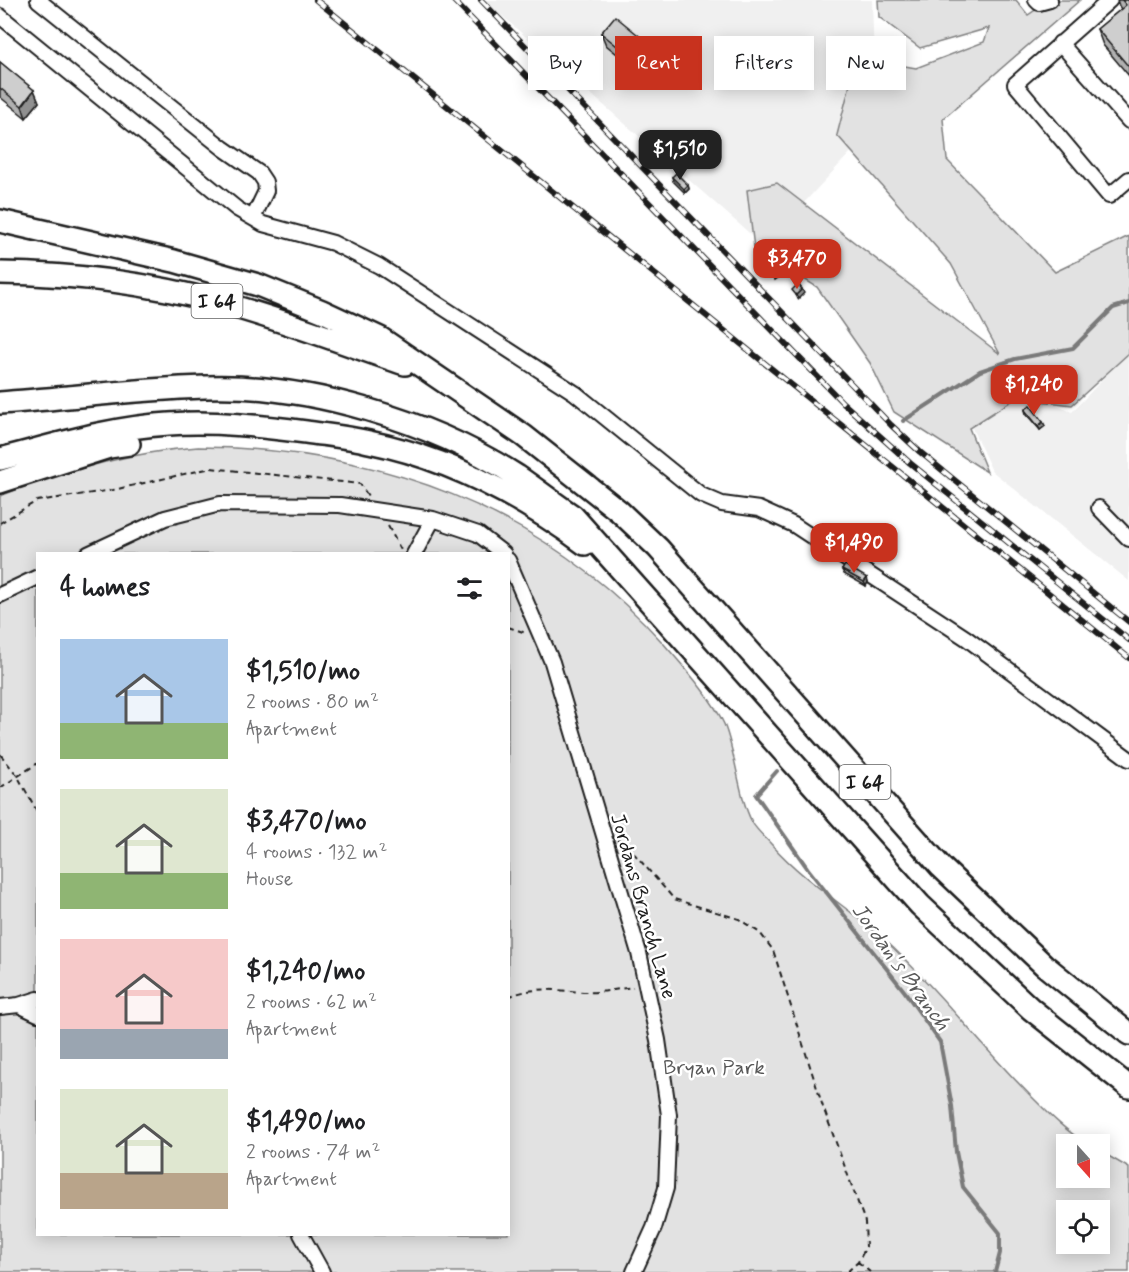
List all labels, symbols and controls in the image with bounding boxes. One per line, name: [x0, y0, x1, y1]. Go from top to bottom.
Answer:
chip: Buy: [528, 36, 603, 90]
chip: Rent: [615, 36, 702, 90]
chip: Filters: [714, 36, 814, 90]
chip: New: [826, 36, 906, 90]
pin: $1,510: [631, 130, 729, 181]
text: $1,510: [653, 136, 707, 163]
pin: $3,470: [748, 239, 846, 290]
text: $3,470: [767, 245, 827, 272]
road number: I 64: [192, 284, 242, 318]
pin: $1,240: [985, 365, 1083, 416]
text: $1,240: [1005, 371, 1063, 398]
pin: $1,490: [805, 523, 903, 574]
text: $1,490: [825, 529, 883, 556]
text: 4 homes: [60, 571, 150, 605]
icon: filters: [453, 572, 486, 605]
text: $1,510/mo: [246, 655, 360, 689]
icon: home: [108, 663, 180, 735]
text: 2 rooms · 80 m²: [246, 689, 379, 716]
text: Apartment: [246, 716, 337, 743]
road number: I 64: [840, 765, 890, 799]
text: $3,470/mo: [246, 805, 367, 839]
street label: Jordans Branch Lane: [603, 810, 683, 1002]
icon: home: [108, 813, 180, 885]
text: 4 rooms · 132 m²: [246, 839, 387, 866]
text: House: [246, 866, 293, 893]
water label: Jordan's Branch: [845, 898, 956, 1037]
text: $1,240/mo: [246, 955, 365, 989]
icon: home: [108, 963, 180, 1035]
text: 2 rooms · 62 m²: [246, 989, 377, 1016]
text: Apartment: [246, 1016, 337, 1043]
park label: Bryan Park: [663, 1054, 765, 1082]
text: $1,490/mo: [246, 1105, 366, 1139]
icon: home: [108, 1113, 180, 1185]
north arrow: [1056, 1134, 1110, 1188]
map controls: [1056, 1134, 1110, 1254]
text: 2 rooms · 74 m²: [246, 1139, 380, 1166]
text: Apartment: [246, 1166, 337, 1193]
button: locate: [1056, 1200, 1110, 1254]

